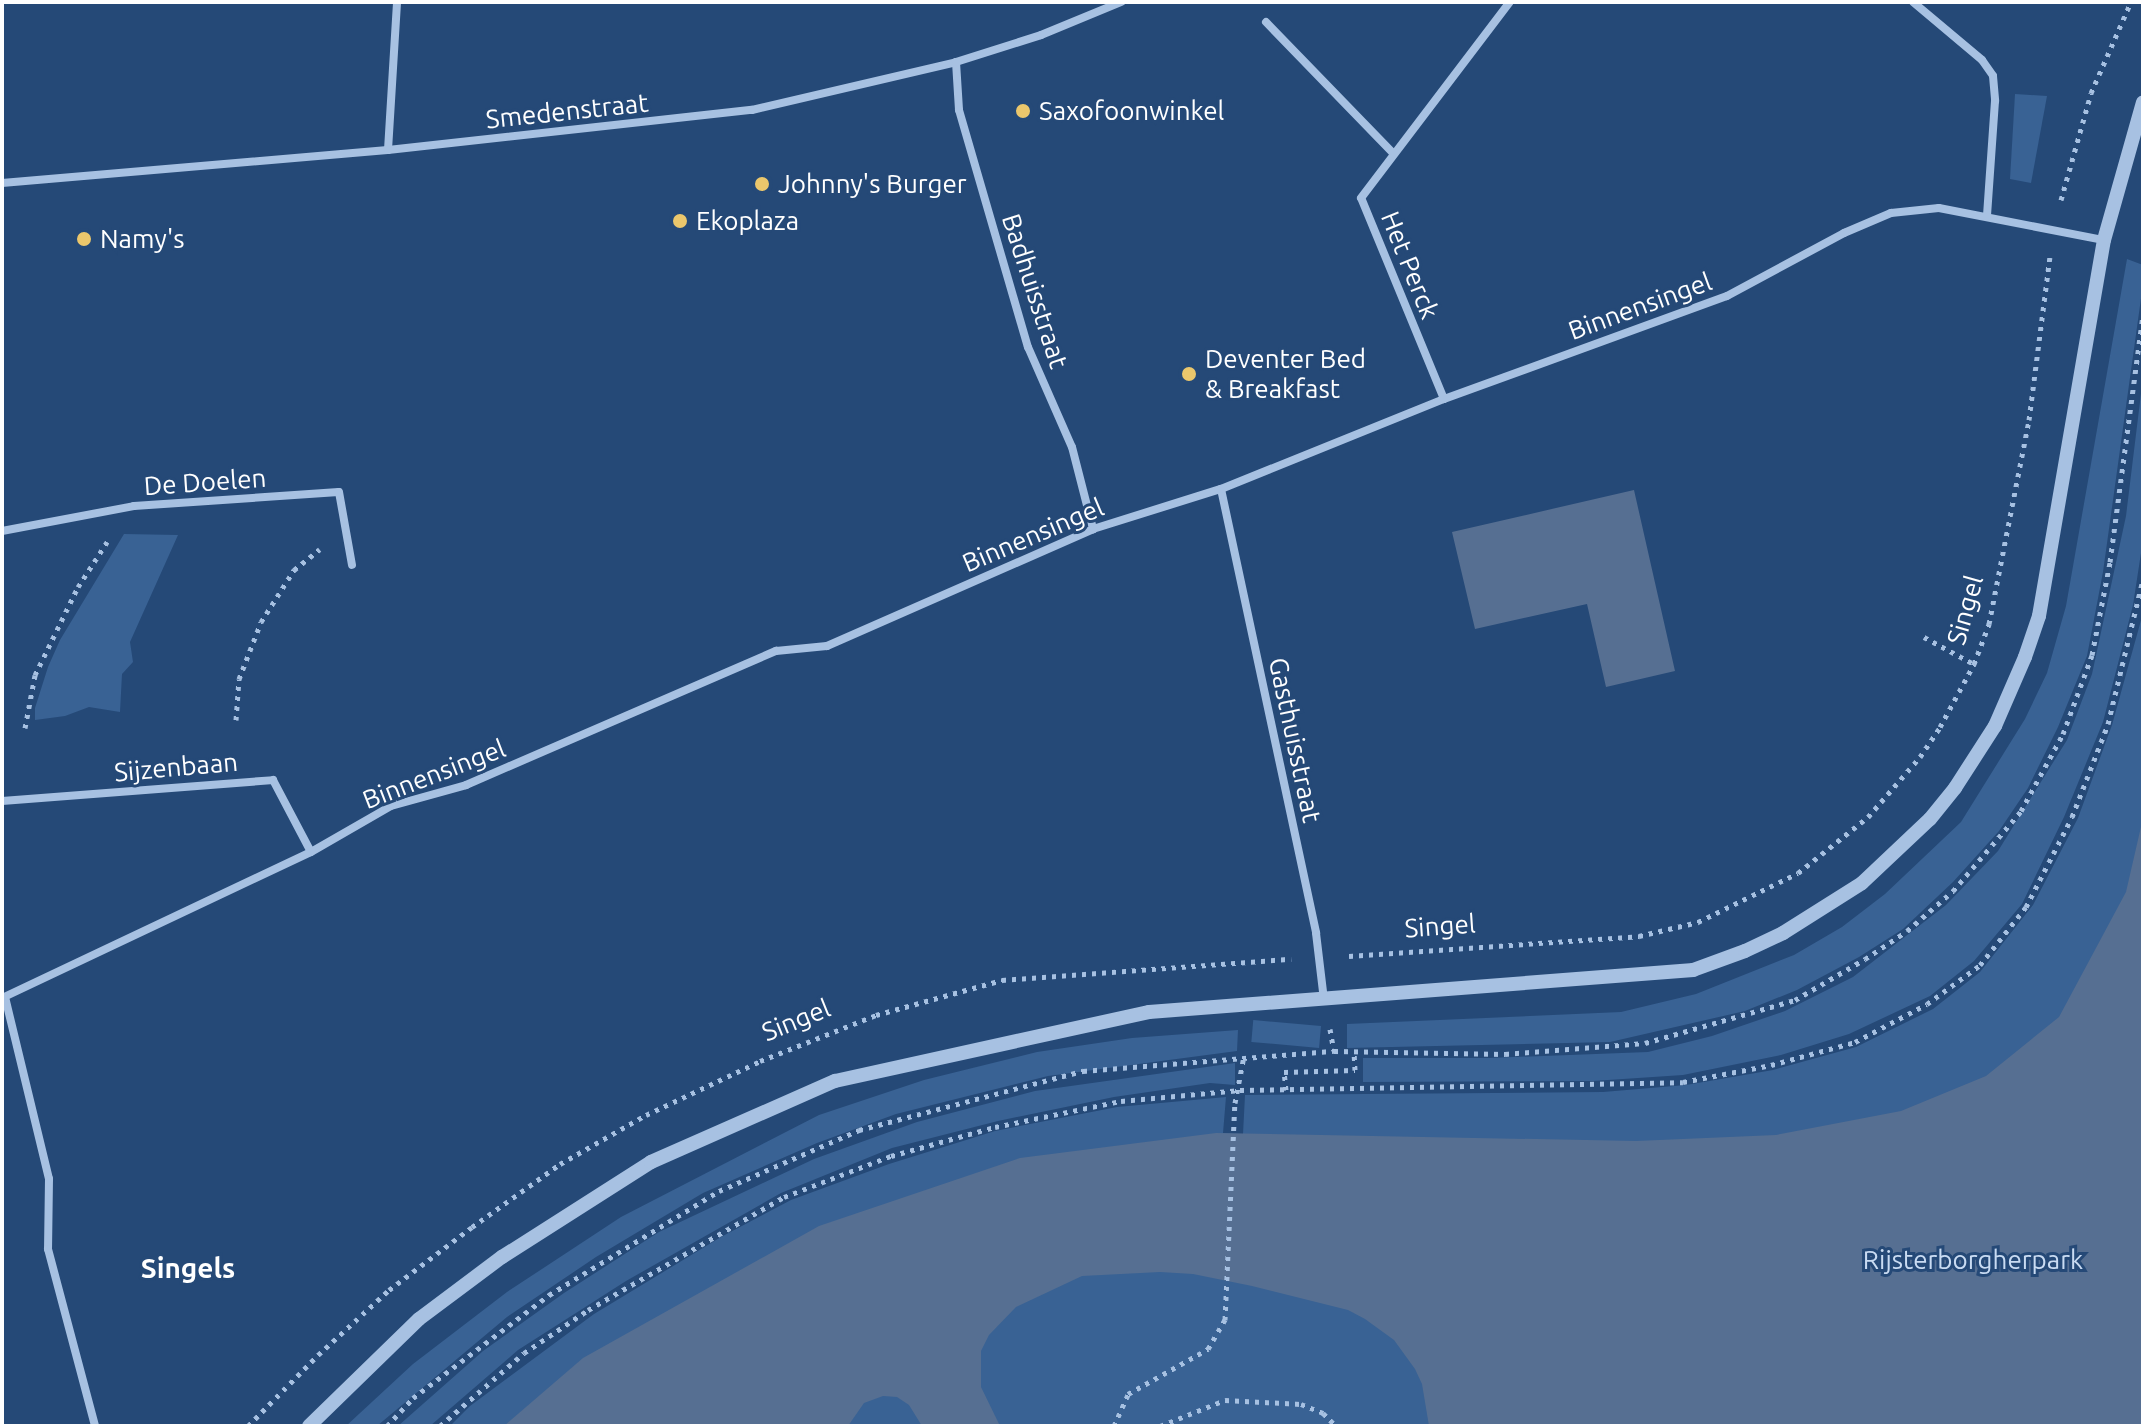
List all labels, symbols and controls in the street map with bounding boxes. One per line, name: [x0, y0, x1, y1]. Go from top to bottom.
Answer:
street label: Smedenstraat: [484, 87, 650, 135]
place label: Saxofoonwinkel: [1039, 95, 1224, 127]
marker: Saxofoonwinkel: [1014, 102, 1032, 120]
place label: Johnny's Burger: [778, 168, 967, 200]
marker: Johnny's Burger: [753, 175, 771, 193]
place label: Ekoplaza: [696, 205, 799, 237]
street label: Het Perck: [1374, 207, 1446, 323]
street label: Badhuisstraat: [995, 210, 1075, 372]
marker: Ekoplaza: [671, 212, 689, 230]
place label: Namy's: [100, 223, 184, 255]
marker: Namy's: [75, 230, 93, 248]
street label: Binnensingel: [1564, 266, 1716, 346]
place label: Deventer Bed & Breakfast: [1205, 343, 1366, 404]
marker: Deventer Bed & Breakfast: [1180, 365, 1198, 383]
street label: De Doelen: [143, 462, 267, 502]
street label: Binnensingel: [958, 491, 1108, 579]
street label: Singel: [1940, 572, 1990, 648]
street label: Gasthuisstraat: [1262, 655, 1328, 825]
street label: Binnensingel: [358, 733, 510, 815]
street label: Sijzenbaan: [113, 746, 239, 788]
street label: Singel: [1404, 908, 1476, 944]
street label: Singel: [757, 992, 835, 1048]
park label: Rijsterborgherpark: [1863, 1244, 2083, 1276]
district label: Singels: [141, 1251, 235, 1285]

